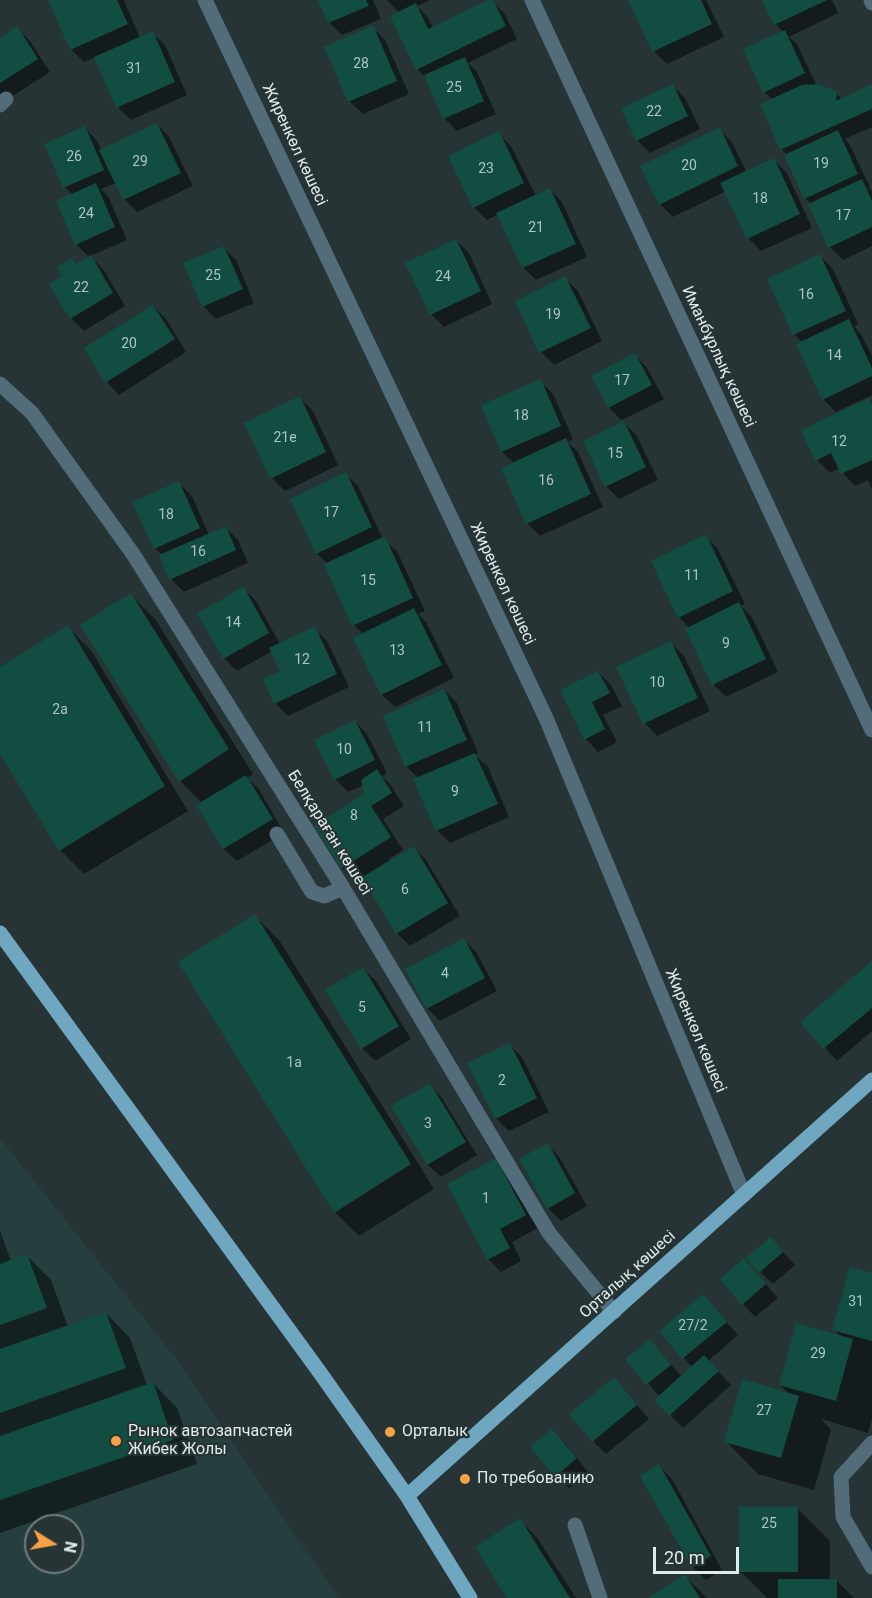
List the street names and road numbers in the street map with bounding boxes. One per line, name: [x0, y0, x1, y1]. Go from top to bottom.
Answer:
street label: Жиренкөл көшесі: [257, 81, 331, 209]
street label: Иманбұрлық көшесі: [677, 283, 759, 431]
street label: Жиренкөл көшесі: [465, 520, 539, 648]
street label: Белқараған көшесі: [283, 767, 375, 899]
street label: Жиренкөл көшесі: [660, 966, 730, 1096]
street label: Орталық көшесі: [576, 1227, 680, 1323]

